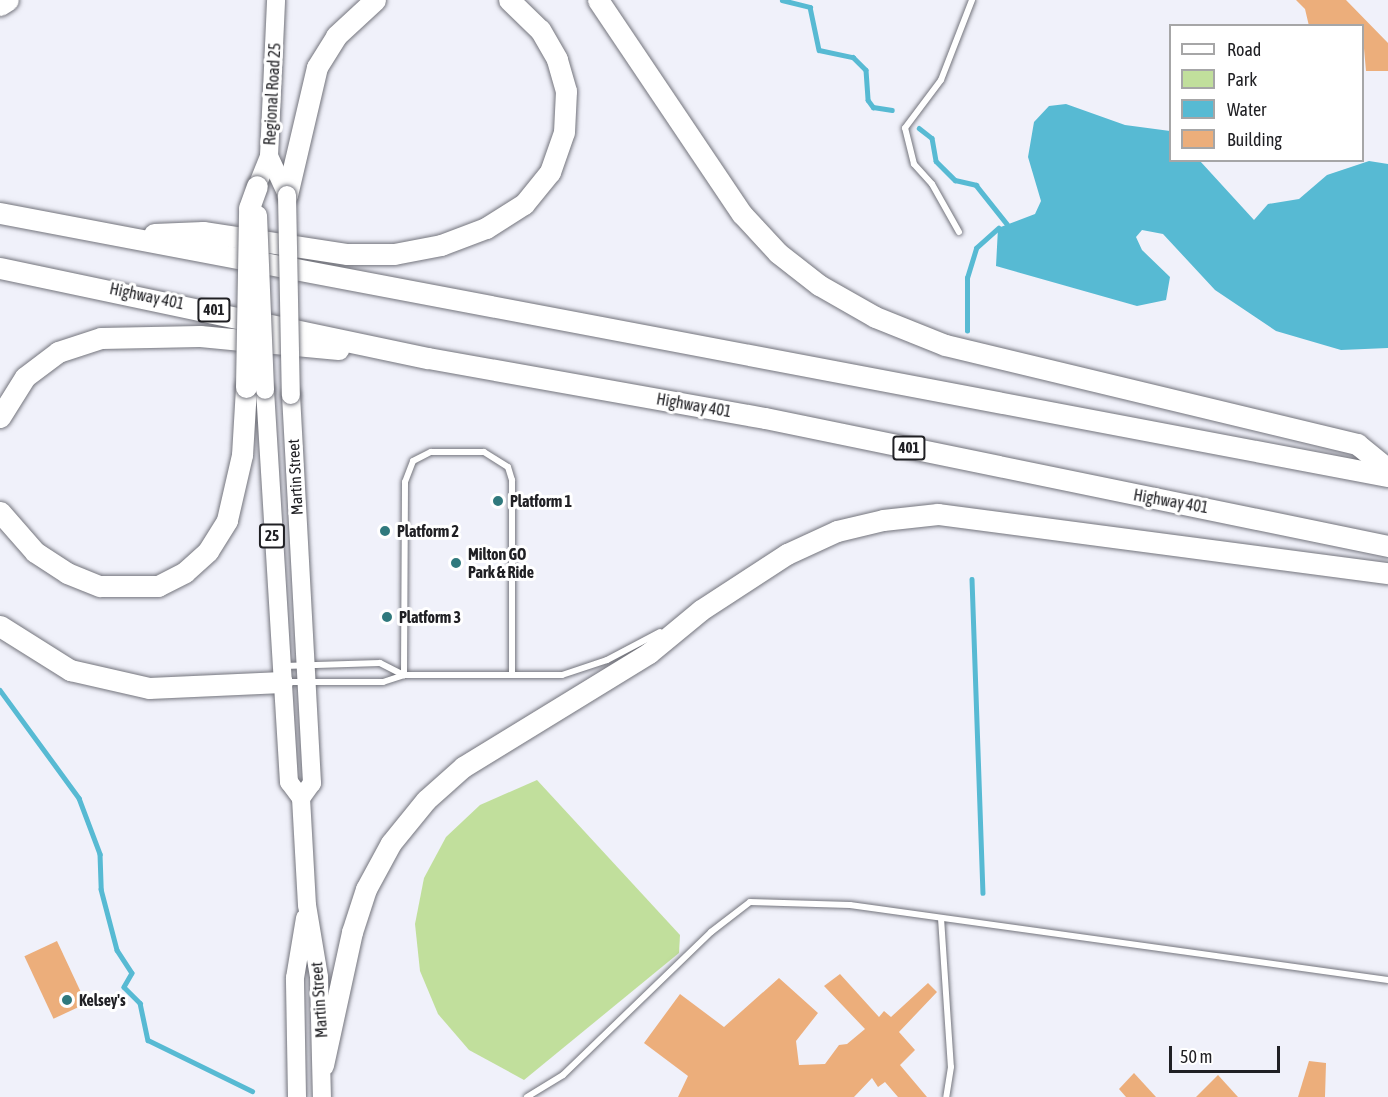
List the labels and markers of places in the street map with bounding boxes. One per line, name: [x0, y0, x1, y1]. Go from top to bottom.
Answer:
place label: Platform 1: [510, 491, 572, 511]
marker: Platform 1: [491, 494, 505, 508]
place label: Platform 2: [397, 521, 459, 541]
marker: Platform 2: [378, 524, 392, 538]
place label: Milton GO Park & Ride: [468, 544, 534, 582]
marker: Milton GO Park & Ride: [449, 556, 463, 570]
place label: Platform 3: [399, 607, 461, 627]
marker: Platform 3: [380, 610, 394, 624]
place label: Kelsey's: [79, 990, 126, 1010]
marker: Kelsey's: [60, 993, 74, 1007]

